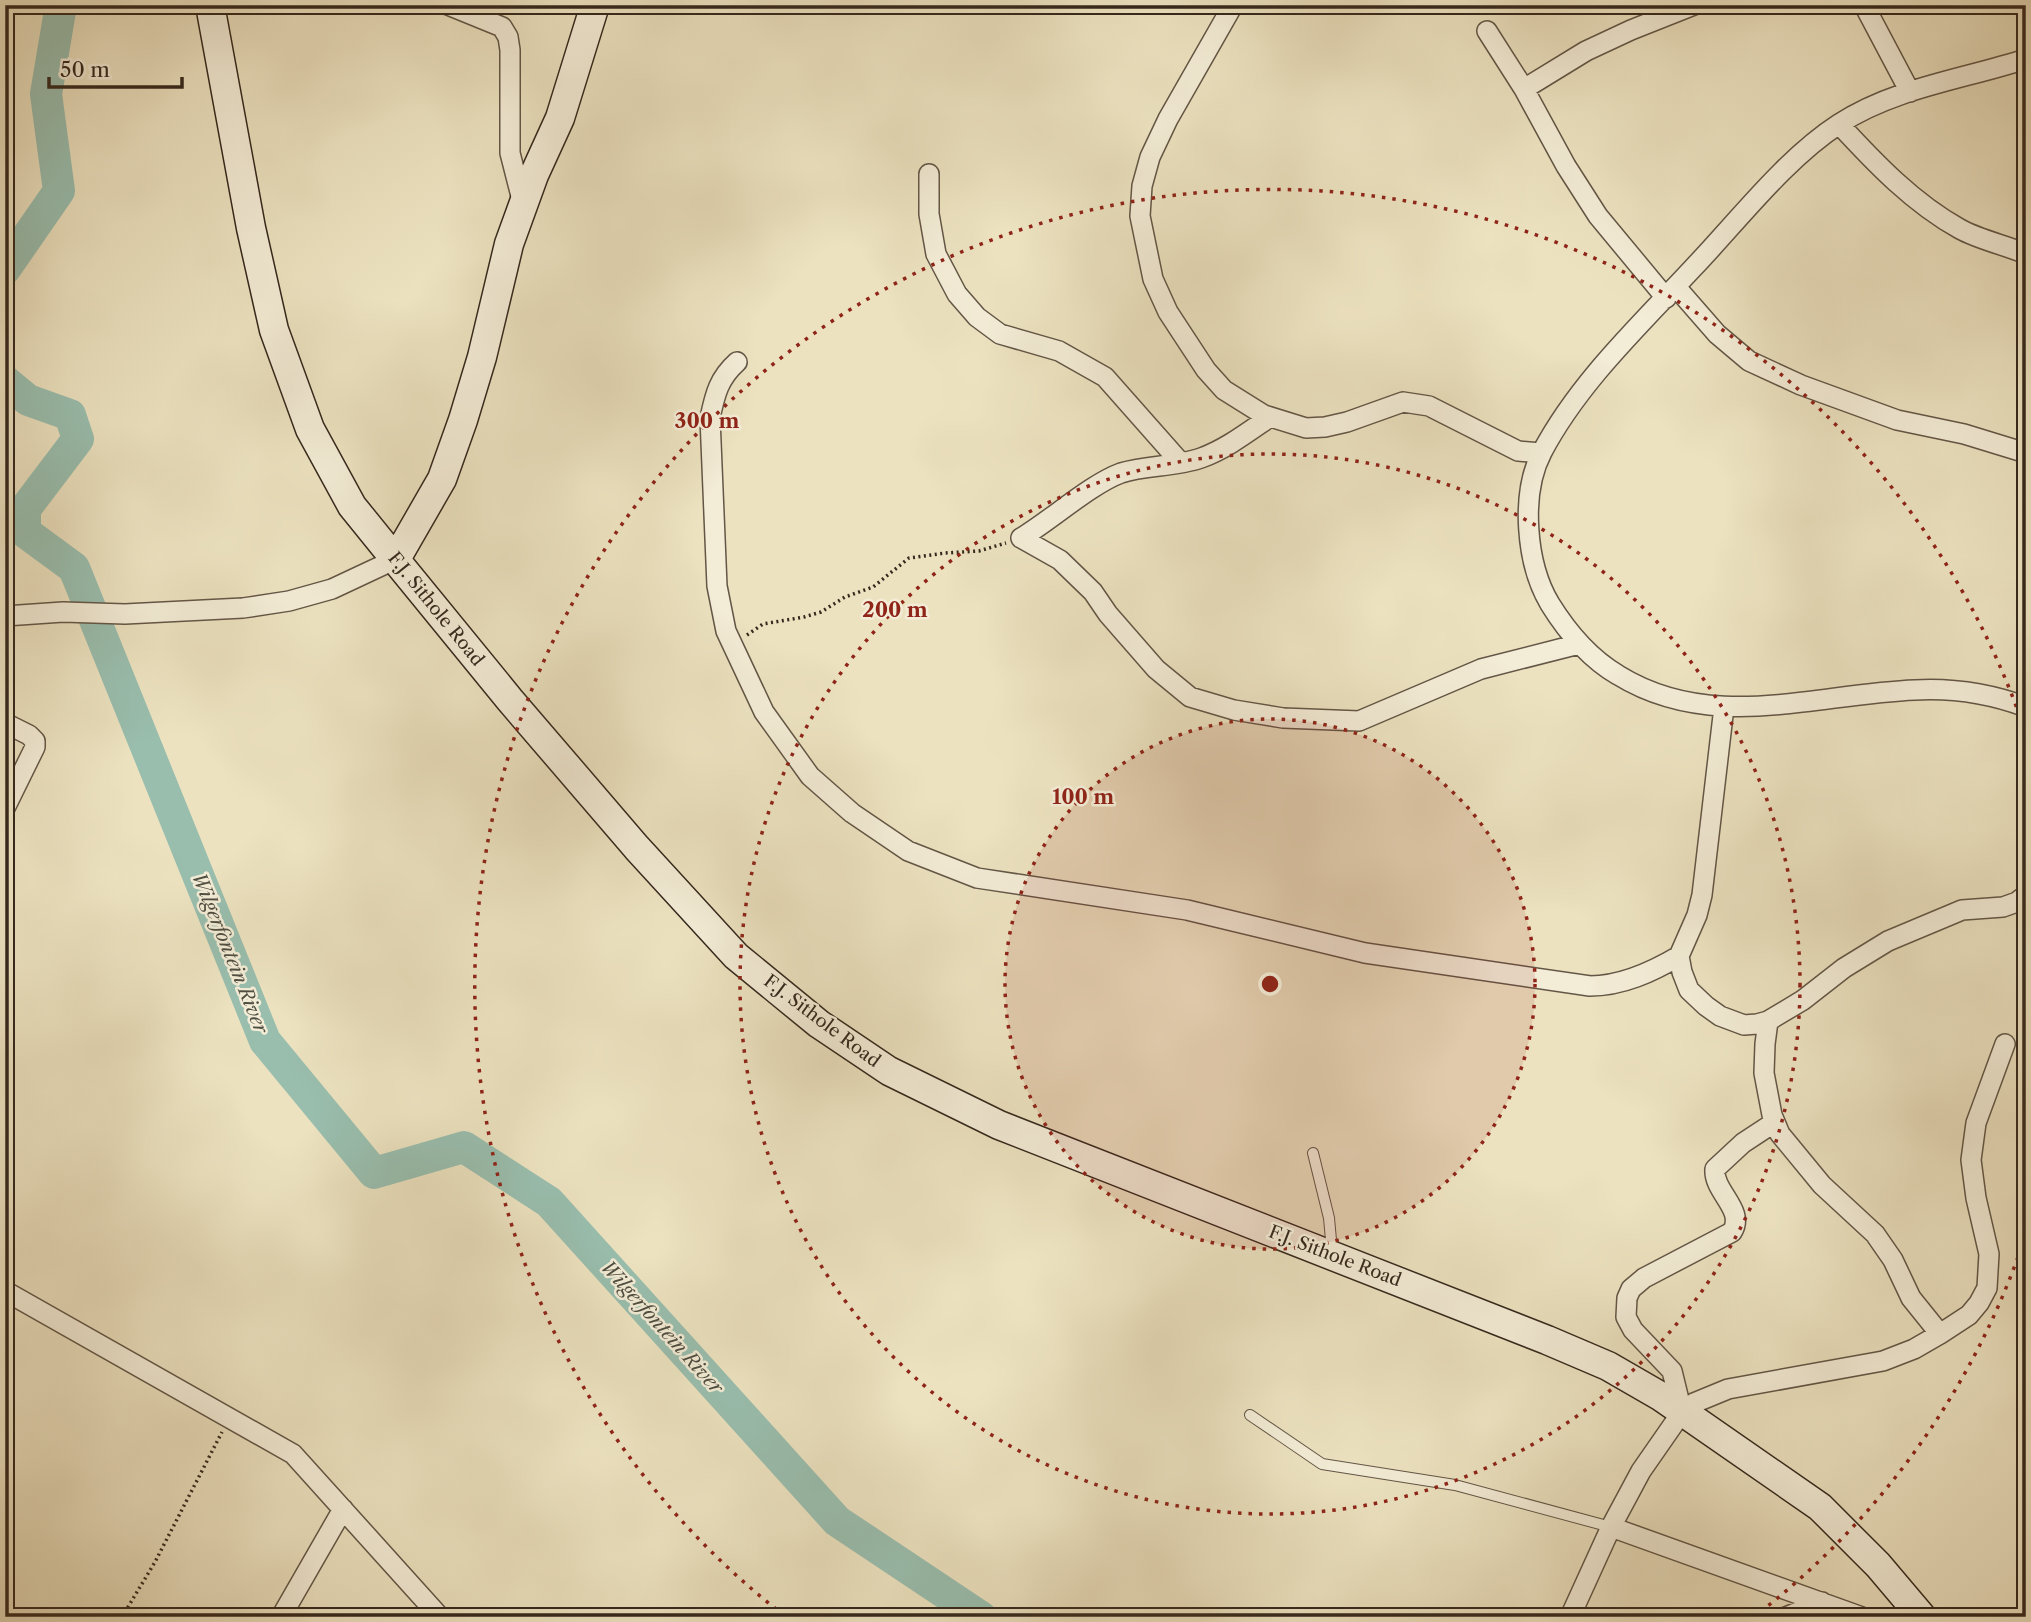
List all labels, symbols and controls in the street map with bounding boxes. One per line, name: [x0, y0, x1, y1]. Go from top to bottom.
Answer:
scale bar: [49, 46, 182, 90]
text: 50 m: [60, 57, 110, 82]
text: 300 m: [675, 408, 739, 433]
street label: F.J. Sithole Road: [383, 548, 489, 670]
text: 200 m: [862, 597, 928, 622]
text: 100 m: [1052, 784, 1114, 809]
water label: Wilgerfontein River: [187, 869, 273, 1038]
street label: F.J. Sithole Road: [759, 970, 885, 1072]
centre of rings: [1258, 972, 1282, 996]
street label: F.J. Sithole Road: [1266, 1221, 1404, 1291]
water label: Wilgerfontein River: [596, 1256, 729, 1399]

